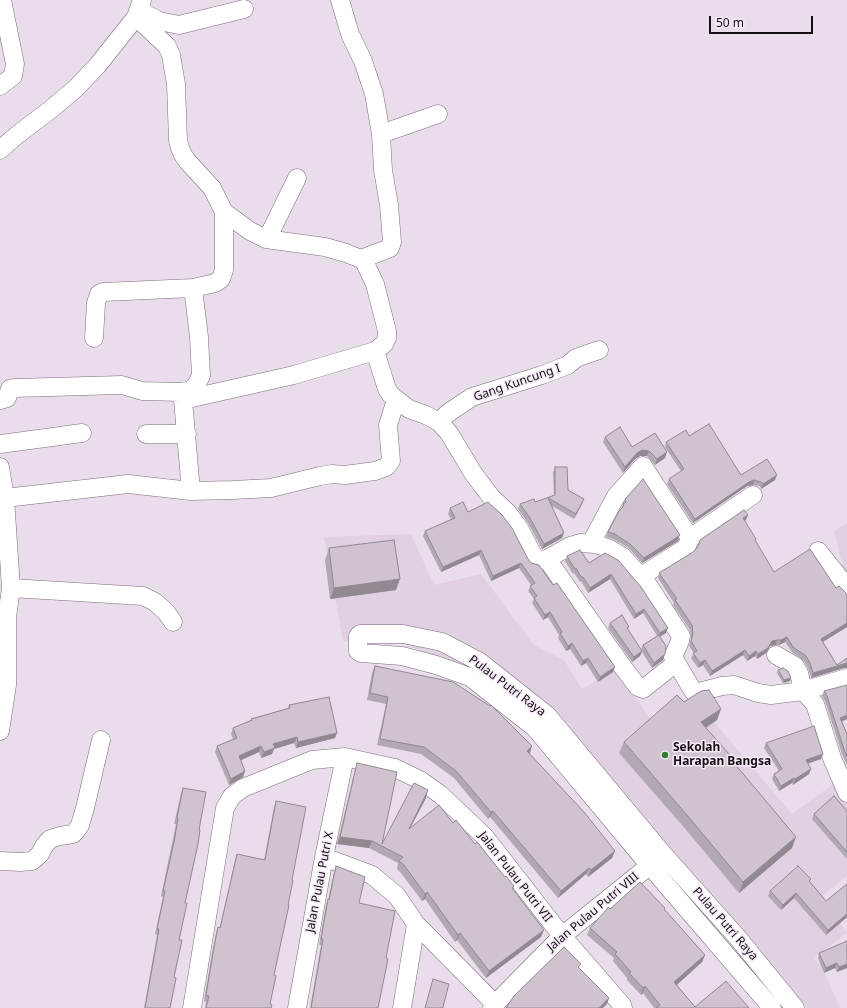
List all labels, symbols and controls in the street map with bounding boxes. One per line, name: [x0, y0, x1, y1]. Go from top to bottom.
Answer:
scale bar: [711, 8, 815, 34]
text: 50 m: [716, 14, 744, 31]
street label: Gang Kuncung I: [472, 361, 562, 405]
street label: Pulau Putri Raya: [466, 652, 548, 720]
place label: Sekolah Harapan Bangsa: [673, 741, 771, 769]
marker: Sekolah Harapan Bangsa: [660, 750, 670, 760]
street label: Jalan Pulau Putri VII: [475, 829, 555, 925]
street label: Jalan Pulau Putri X: [303, 830, 337, 934]
street label: Jalan Pulau Putri VIII: [544, 870, 642, 954]
street label: Pulau Putri Raya: [689, 884, 761, 964]

